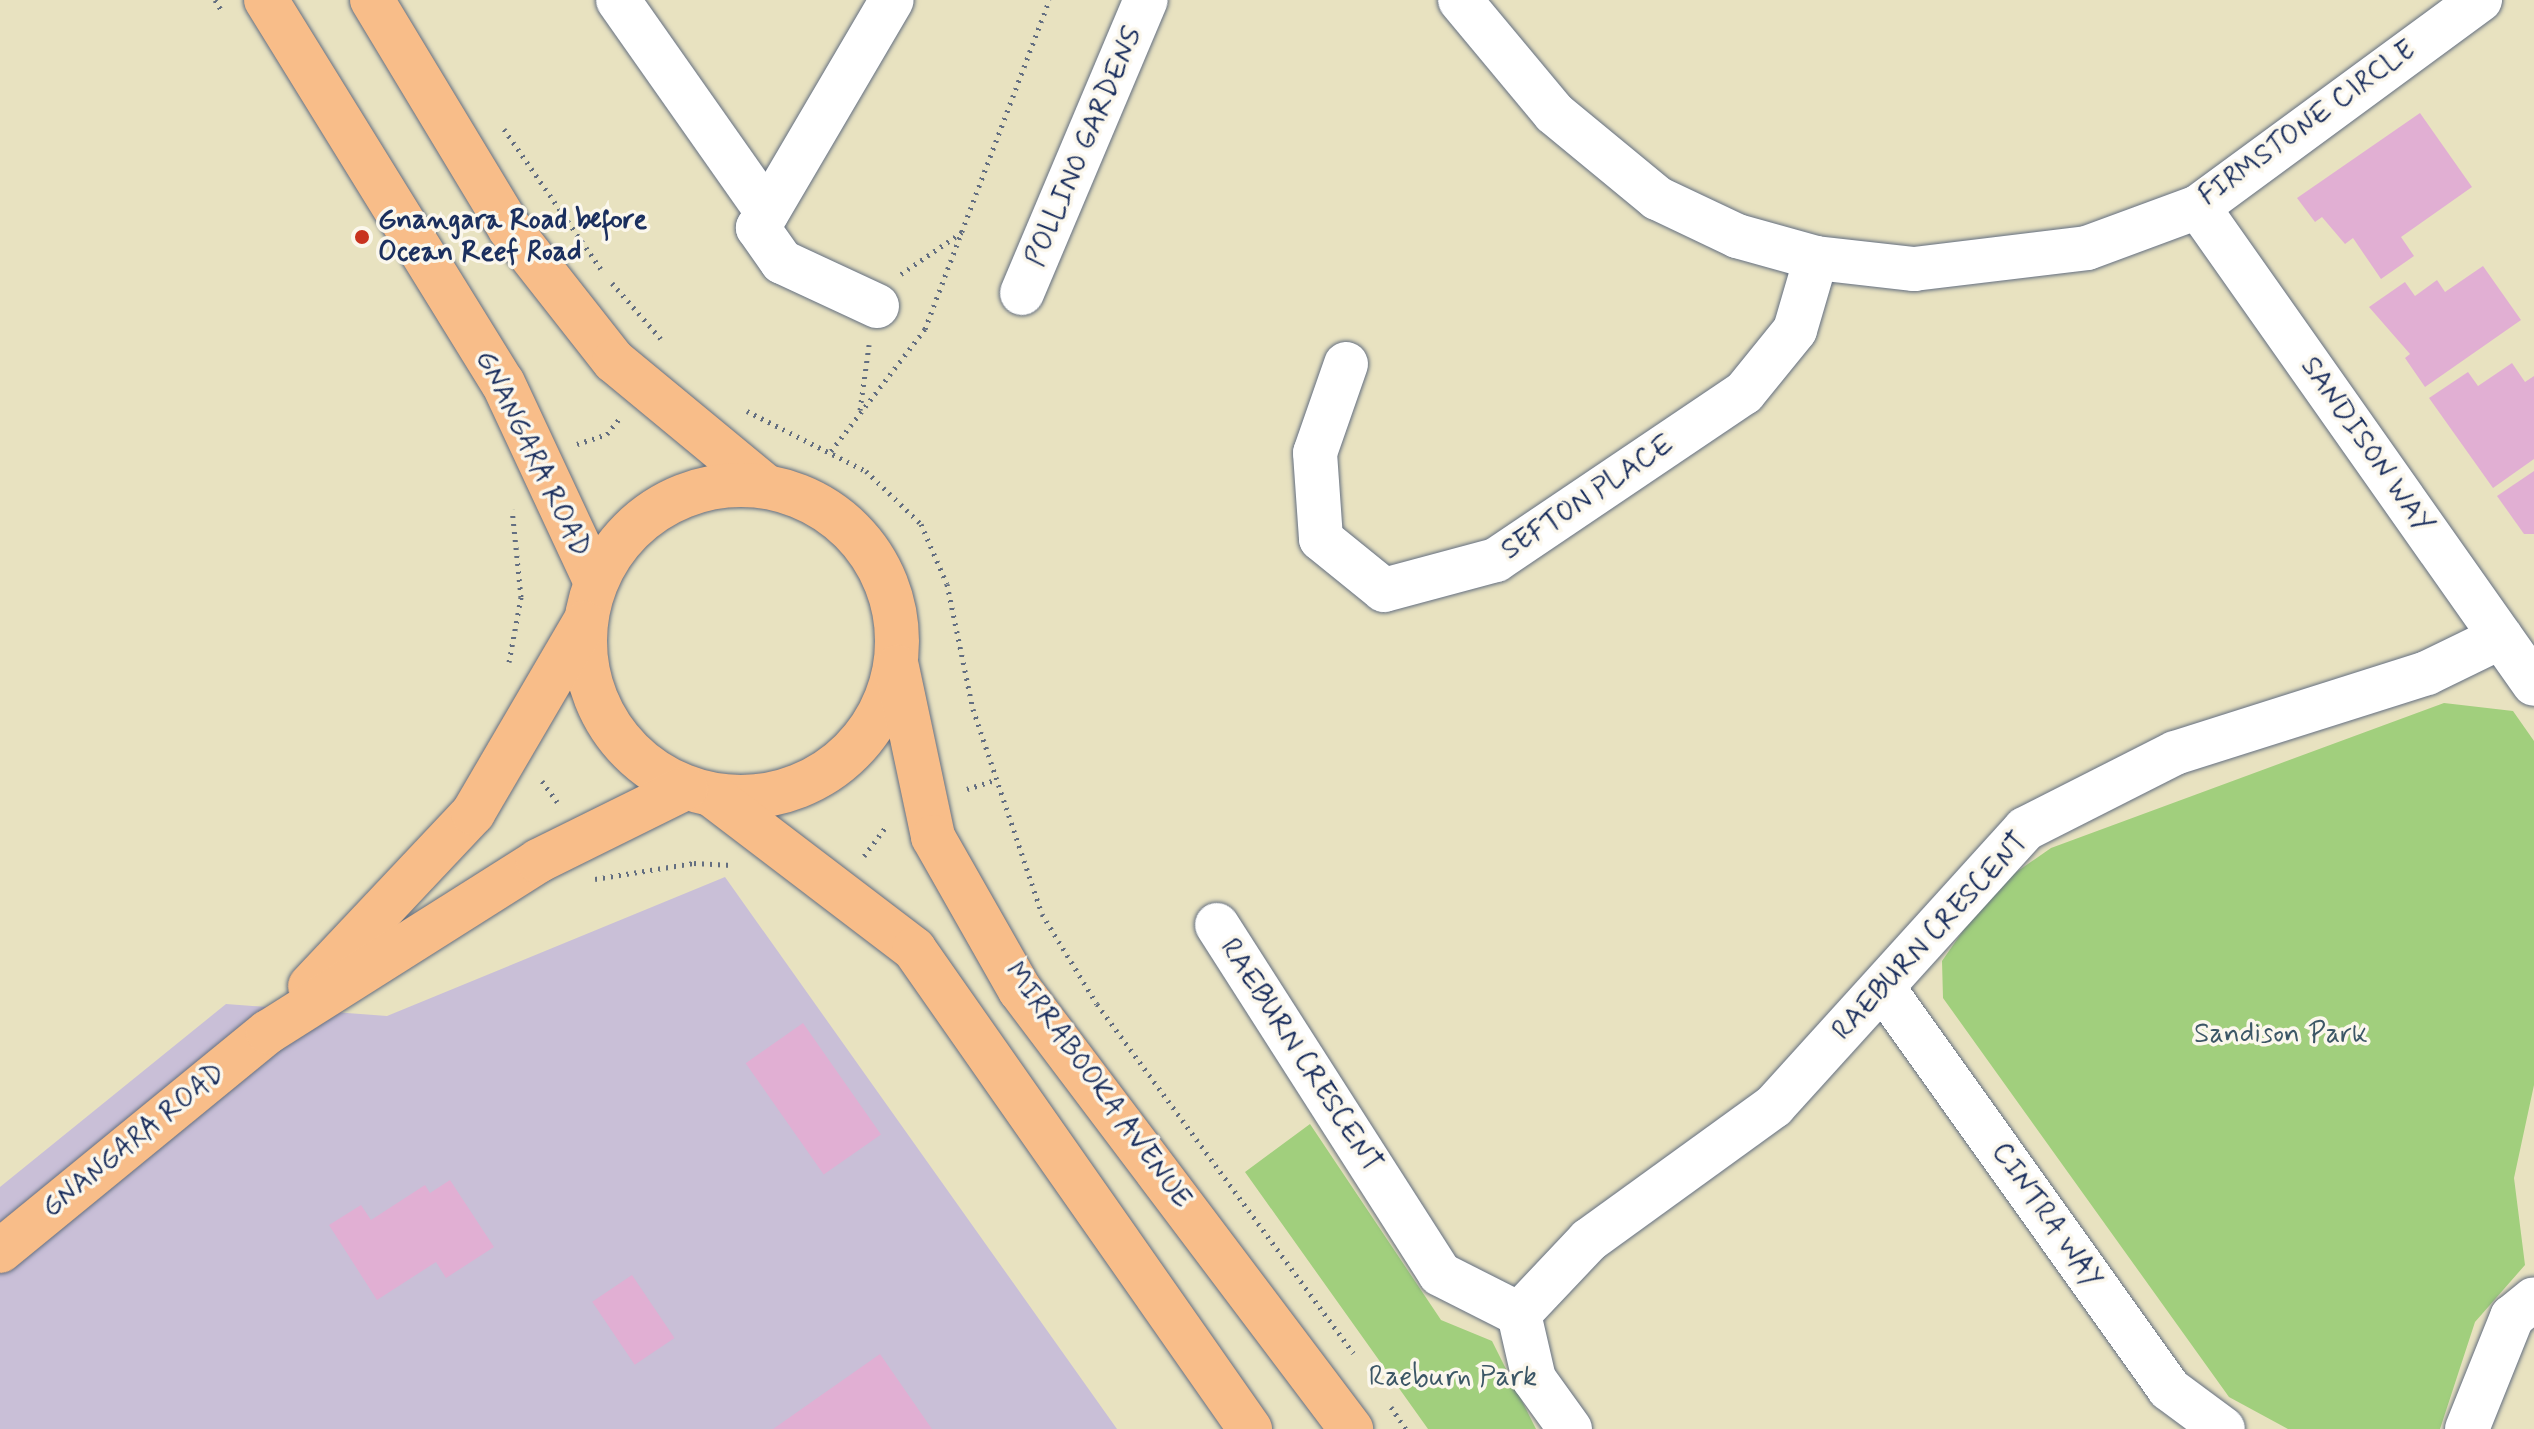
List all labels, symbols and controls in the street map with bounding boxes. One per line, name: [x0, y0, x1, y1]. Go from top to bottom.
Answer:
street label: POLLINO GARDENS: [1020, 24, 1150, 270]
street label: FIRMSTONE CIRCLE: [2189, 31, 2427, 217]
place label: Gnangara Road before Ocean Reef Road: [378, 204, 646, 270]
marker: Gnangara Road before Ocean Reef Road: [353, 228, 371, 246]
street label: GNANGARA ROAD: [468, 347, 596, 561]
street label: SANDISON WAY: [2293, 351, 2439, 541]
street label: SEFTON PLACE: [1497, 429, 1679, 567]
street label: RAEBURN CRESCENT: [1823, 823, 2039, 1051]
street label: RAEBURN CRESCENT: [1210, 929, 1390, 1183]
street label: MIRRABOOKA AVENUE: [996, 955, 1198, 1217]
park label: Sandison Park: [2197, 1018, 2365, 1052]
street label: GNANGARA ROAD: [37, 1058, 231, 1224]
street label: CINTRA WAY: [1983, 1136, 2109, 1296]
park label: Raeburn Park: [1370, 1361, 1536, 1395]

